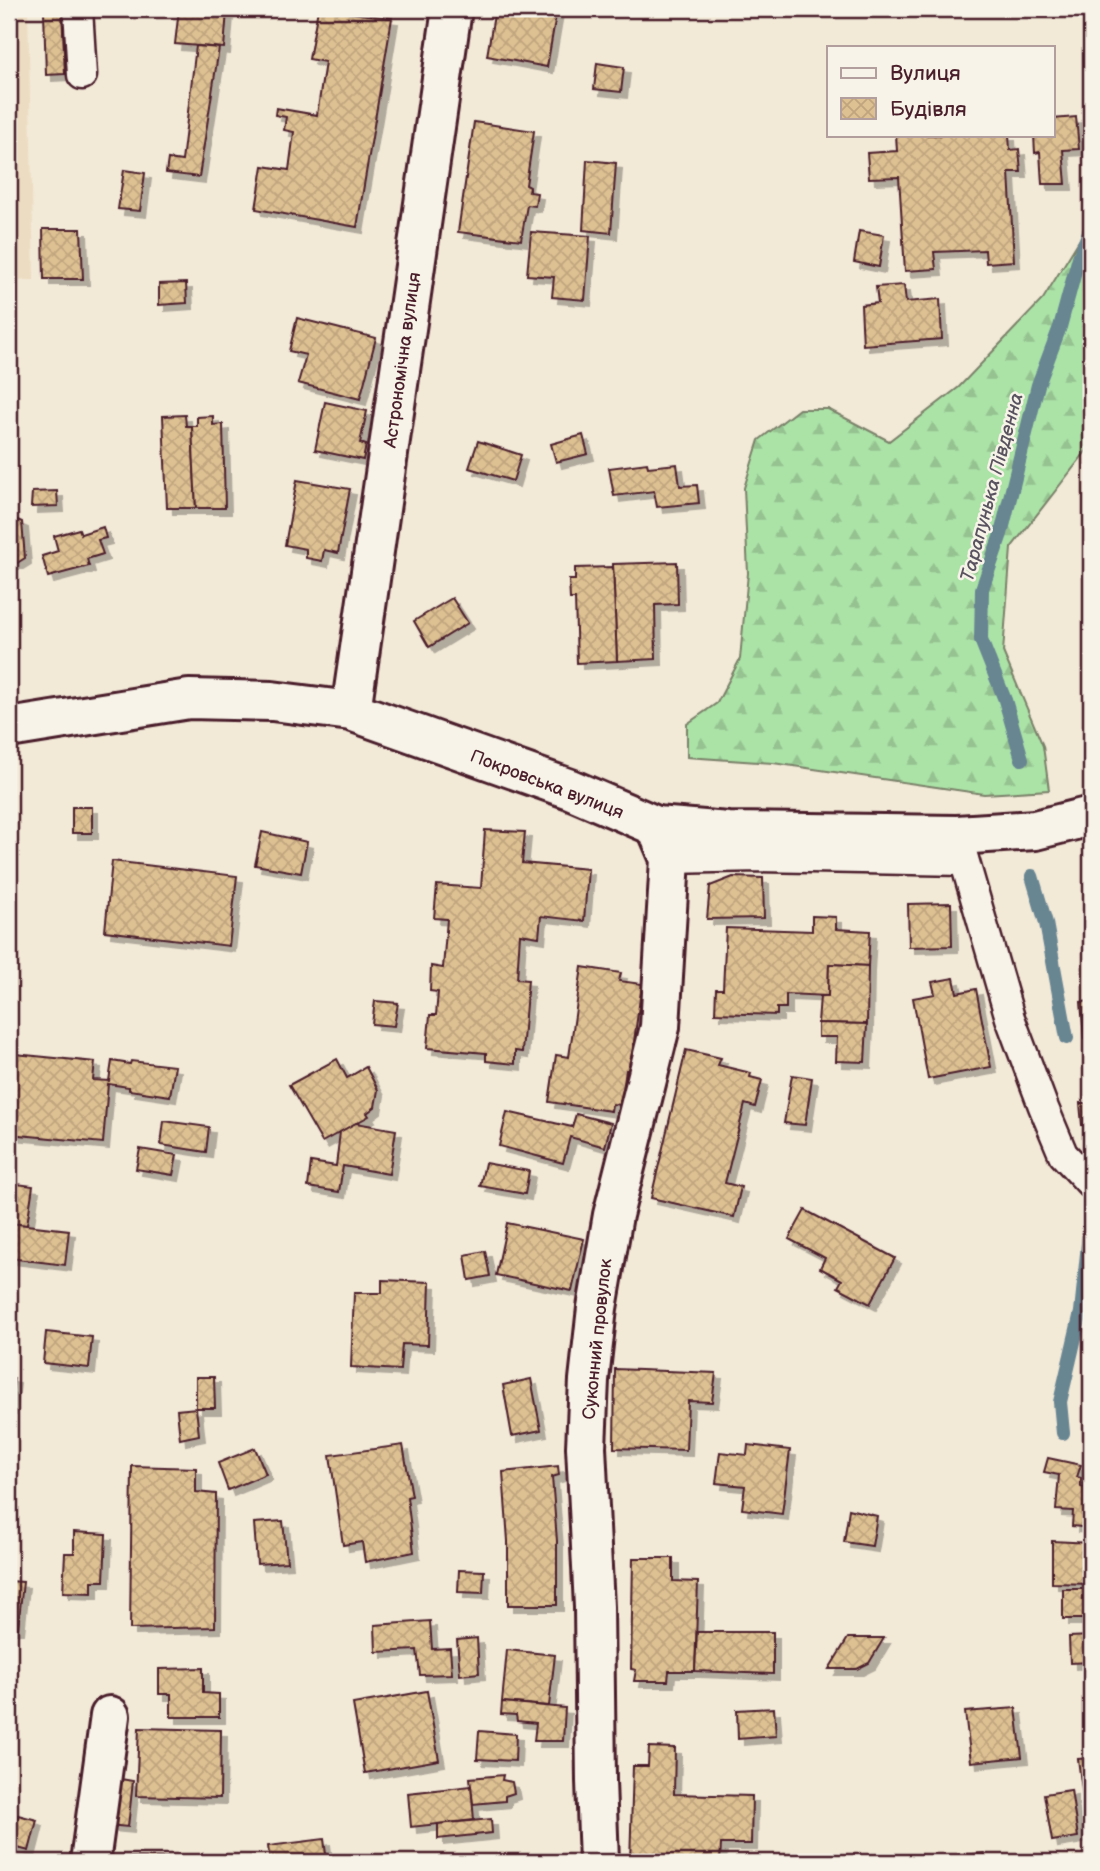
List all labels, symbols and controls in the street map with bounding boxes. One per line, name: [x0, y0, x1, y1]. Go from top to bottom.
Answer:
legend: [827, 46, 1054, 136]
text: Вулиця: [890, 61, 961, 86]
text: Будівля: [890, 97, 967, 122]
street label: Астрономічна вулиця: [380, 271, 425, 450]
water label: Тарапунька Південна: [956, 390, 1029, 584]
street label: Покровська вулиця: [467, 746, 626, 823]
street label: Суконний провулок: [579, 1257, 616, 1421]

